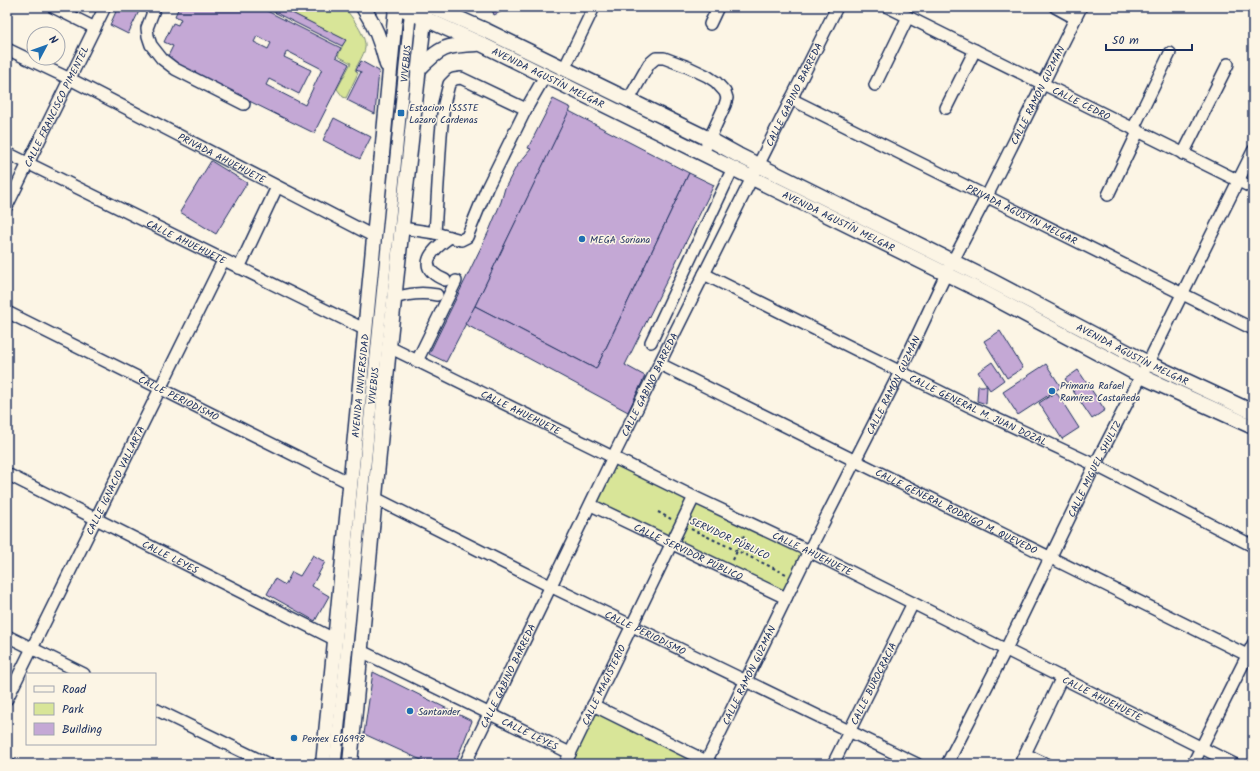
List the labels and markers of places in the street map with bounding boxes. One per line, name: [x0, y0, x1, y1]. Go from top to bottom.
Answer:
place label: Estacion ISSSTE Lazaro Cardenas: [409, 100, 480, 128]
marker: Estacion ISSSTE Lazaro Cardenas: [396, 108, 406, 118]
place label: MEGA Soriana: [590, 232, 650, 248]
marker: MEGA Soriana: [577, 234, 587, 244]
place label: Primaria Rafael Ramírez Castañeda: [1060, 378, 1140, 406]
marker: Primaria Rafael Ramírez Castañeda: [1047, 386, 1057, 396]
place label: Santander: [418, 704, 461, 720]
marker: Santander: [405, 706, 415, 716]
place label: Pemex E06998: [302, 731, 366, 747]
marker: Pemex E06998: [289, 733, 299, 743]

